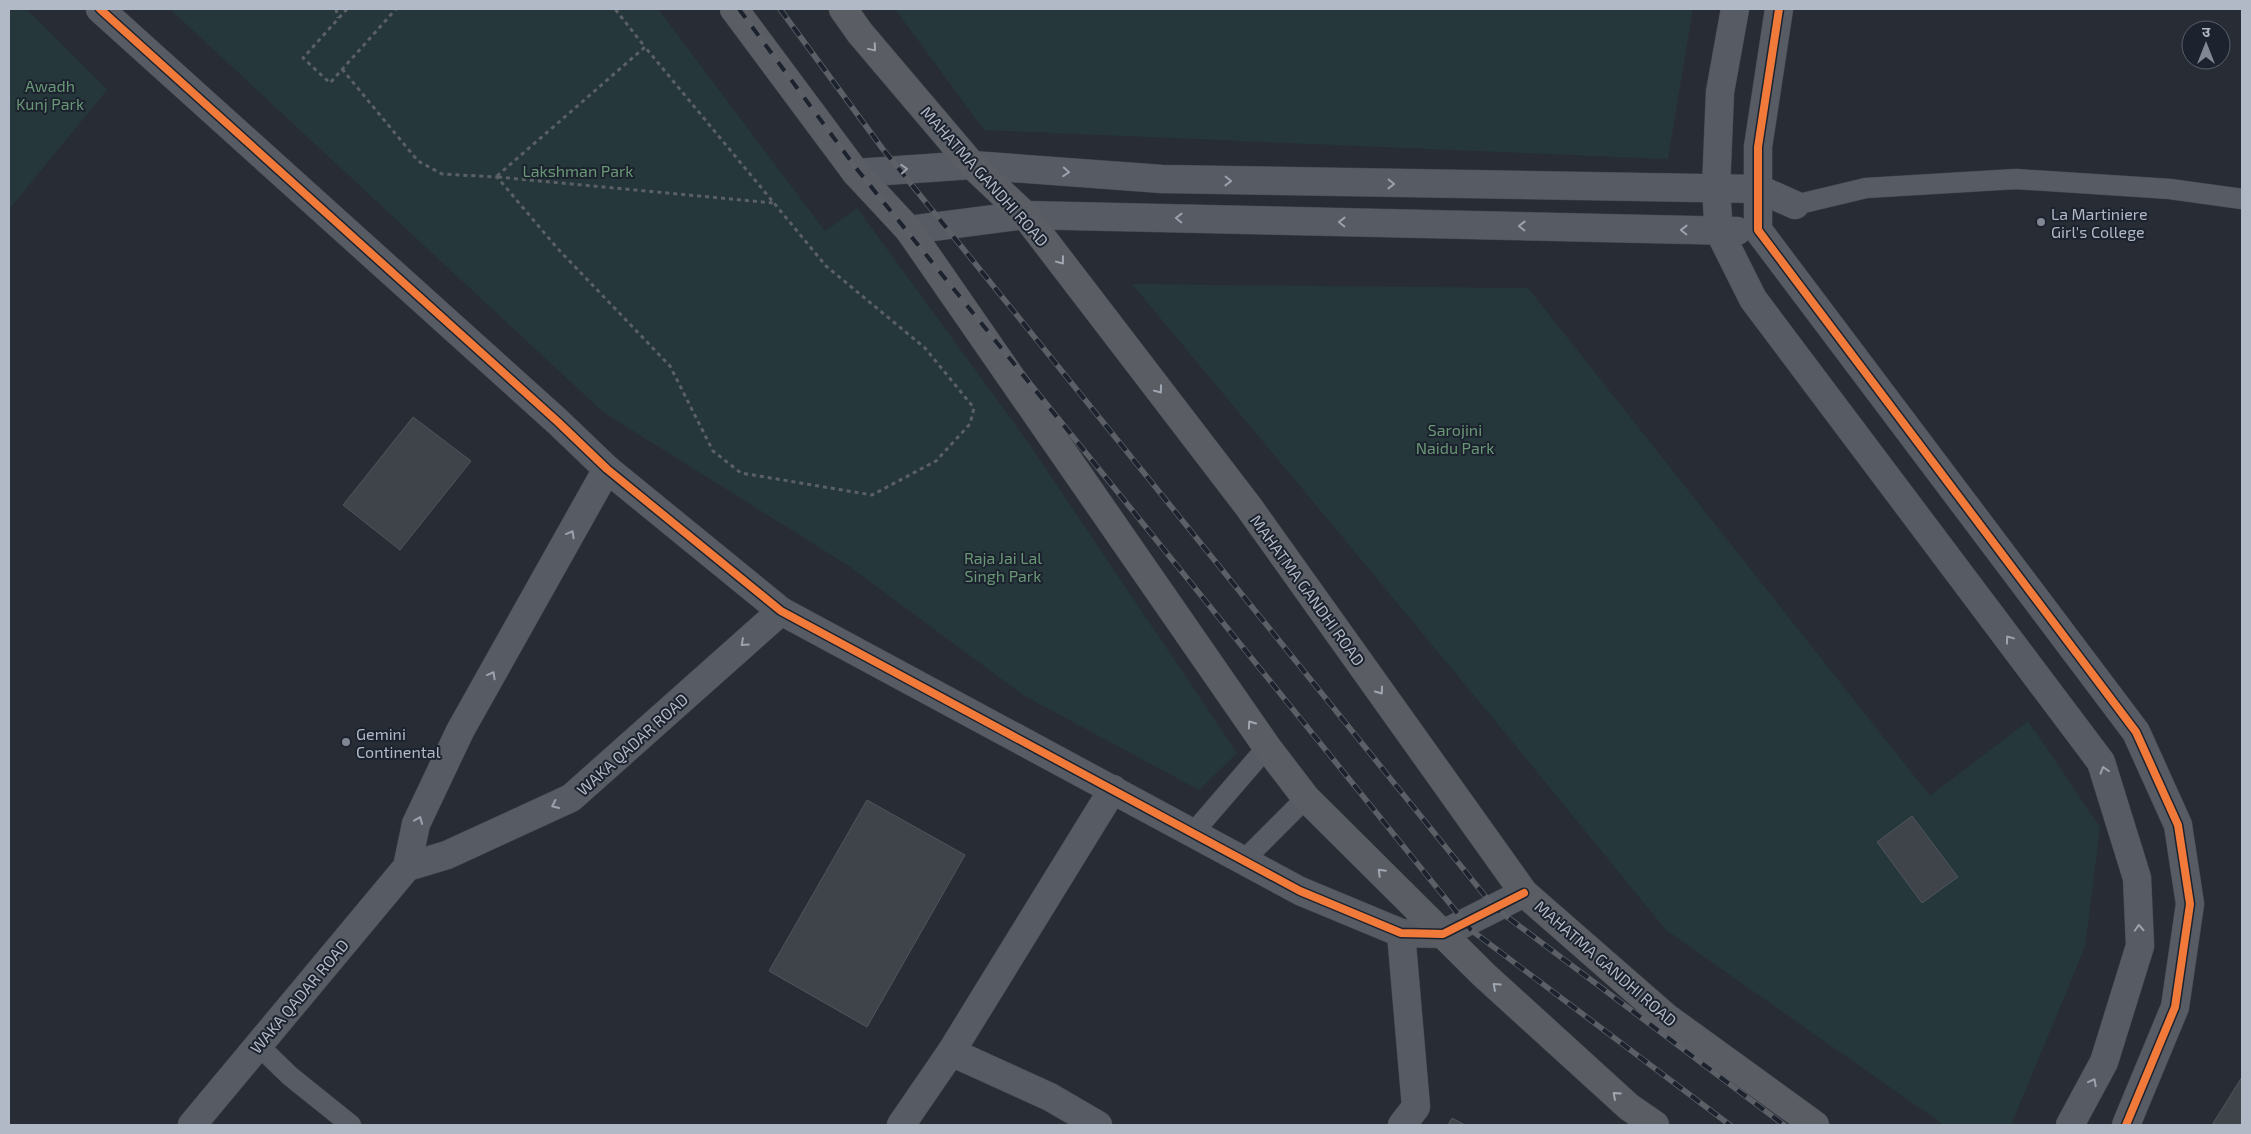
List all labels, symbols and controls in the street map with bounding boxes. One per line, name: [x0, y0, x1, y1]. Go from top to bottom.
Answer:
north arrow: [2181, 20, 2231, 70]
text: उ: [2202, 23, 2211, 40]
one-way arrow: [867, 42, 876, 51]
park label: Awadh Kunj Park: [16, 76, 84, 114]
street label: MAHATMA GANDHI ROAD: [917, 102, 1053, 250]
park label: Lakshman Park: [523, 161, 633, 180]
one-way arrow: [900, 164, 908, 175]
one-way arrow: [1063, 166, 1071, 177]
one-way arrow: [1225, 175, 1233, 186]
one-way arrow: [1387, 178, 1395, 189]
place label: La Martiniere Girl's College: [2051, 204, 2148, 241]
one-way arrow: [1175, 213, 1183, 223]
marker: La Martiniere Girl's College: [2035, 216, 2047, 228]
one-way arrow: [1338, 217, 1346, 227]
one-way arrow: [1518, 221, 1526, 232]
one-way arrow: [1680, 225, 1688, 236]
one-way arrow: [1055, 255, 1063, 264]
one-way arrow: [1154, 384, 1162, 393]
park label: Sarojini Naidu Park: [1416, 420, 1494, 457]
street label: MAHATMA GANDHI ROAD: [1247, 511, 1369, 669]
one-way arrow: [565, 530, 575, 539]
park label: Raja Jai Lal Singh Park: [964, 548, 1042, 585]
one-way arrow: [2006, 636, 2014, 645]
one-way arrow: [741, 637, 750, 646]
one-way arrow: [485, 672, 495, 681]
one-way arrow: [1374, 685, 1383, 695]
street label: WAKA QADAR ROAD: [573, 689, 692, 800]
one-way arrow: [1248, 720, 1257, 730]
place label: Gemini Continental: [356, 724, 441, 761]
marker: Gemini Continental: [340, 736, 352, 748]
one-way arrow: [2099, 767, 2109, 775]
one-way arrow: [551, 799, 560, 810]
one-way arrow: [412, 816, 423, 825]
one-way arrow: [1377, 869, 1386, 878]
street label: MAHATMA GANDHI ROAD: [1531, 896, 1681, 1030]
one-way arrow: [2134, 924, 2144, 932]
street label: WAKA QADAR ROAD: [246, 935, 353, 1058]
one-way arrow: [1493, 983, 1502, 992]
one-way arrow: [2087, 1079, 2097, 1088]
one-way arrow: [1613, 1092, 1622, 1101]

